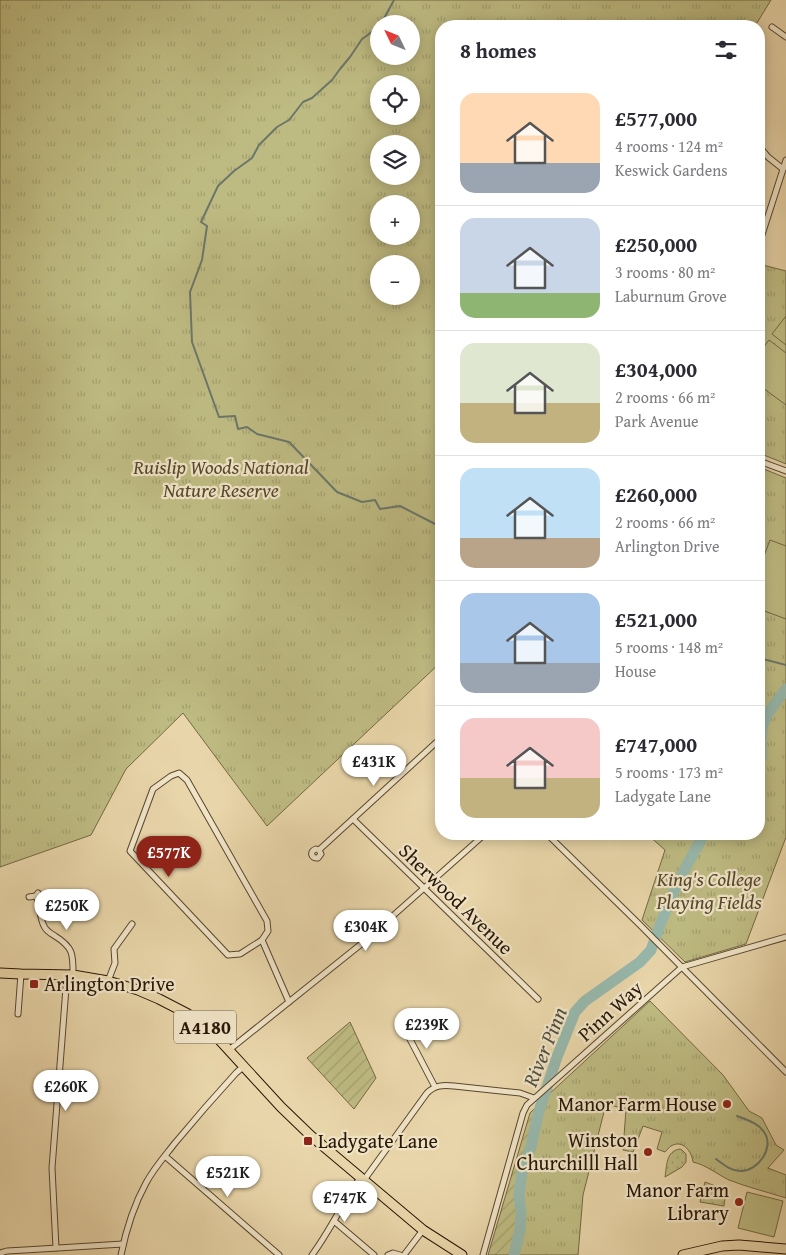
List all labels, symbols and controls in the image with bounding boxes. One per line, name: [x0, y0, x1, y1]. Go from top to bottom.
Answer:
north arrow: [370, 15, 420, 65]
map controls: [370, 15, 420, 305]
text: 8 homes: [460, 35, 536, 66]
icon: filters: [712, 36, 740, 64]
button: locate: [370, 75, 420, 125]
text: £577,000: [615, 103, 697, 134]
icon: home: [500, 113, 560, 173]
text: 4 rooms · 124 m²: [615, 134, 723, 158]
button: layers: [370, 135, 420, 185]
text: Keswick Gardens: [615, 158, 728, 182]
button: +: [370, 195, 420, 245]
text: £250,000: [615, 229, 697, 260]
icon: home: [500, 238, 560, 298]
button: −: [370, 255, 420, 305]
text: 3 rooms · 80 m²: [615, 260, 715, 284]
text: Laburnum Grove: [615, 284, 727, 308]
text: £304,000: [615, 354, 697, 385]
icon: home: [500, 363, 560, 423]
text: 2 rooms · 66 m²: [615, 385, 715, 409]
text: Park Avenue: [615, 409, 699, 433]
park label: Ruislip Woods National Nature Reserve: [132, 452, 309, 504]
text: £260,000: [615, 479, 697, 510]
icon: home: [500, 488, 560, 548]
text: 2 rooms · 66 m²: [615, 510, 715, 534]
text: Arlington Drive: [615, 534, 719, 558]
text: £521,000: [615, 604, 697, 635]
icon: home: [500, 613, 560, 673]
text: 5 rooms · 148 m²: [615, 635, 723, 659]
text: House: [615, 659, 656, 683]
text: £747,000: [615, 729, 697, 760]
icon: home: [500, 738, 560, 798]
pin: £431K: [339, 744, 409, 787]
text: £431K: [352, 749, 396, 773]
text: 5 rooms · 173 m²: [615, 760, 723, 784]
text: Ladygate Lane: [615, 784, 711, 808]
pin: £577K: [134, 836, 204, 878]
street label: Sherwood Avenue: [393, 836, 520, 961]
text: £577K: [147, 840, 191, 864]
park label: King's College Playing Fields: [655, 864, 762, 916]
pin: £250K: [32, 888, 102, 931]
text: £250K: [45, 893, 89, 917]
pin: £304K: [331, 910, 401, 952]
text: £304K: [344, 914, 388, 938]
place label: Arlington Drive: [44, 969, 175, 998]
street label: Pinn Way: [571, 973, 649, 1048]
marker: Arlington Drive: [28, 978, 40, 990]
water label: River Pinn: [514, 1002, 575, 1092]
pin: £239K: [392, 1008, 462, 1050]
road number: A4180: [174, 1010, 236, 1044]
text: £239K: [405, 1012, 449, 1036]
pin: £260K: [31, 1070, 101, 1112]
text: £260K: [44, 1074, 88, 1098]
place label: Manor Farm House: [558, 1089, 717, 1118]
marker: Manor Farm House: [721, 1098, 733, 1110]
place label: Winston Churchilll Hall: [517, 1125, 638, 1177]
place label: Ladygate Lane: [318, 1126, 438, 1155]
marker: Ladygate Lane: [302, 1135, 314, 1147]
marker: Winston Churchilll Hall: [642, 1146, 654, 1158]
pin: £521K: [193, 1156, 263, 1198]
text: £521K: [206, 1160, 250, 1184]
place label: Manor Farm Library: [626, 1175, 730, 1227]
pin: £747K: [310, 1180, 380, 1223]
text: £747K: [323, 1185, 367, 1209]
marker: Manor Farm Library: [733, 1196, 745, 1208]

